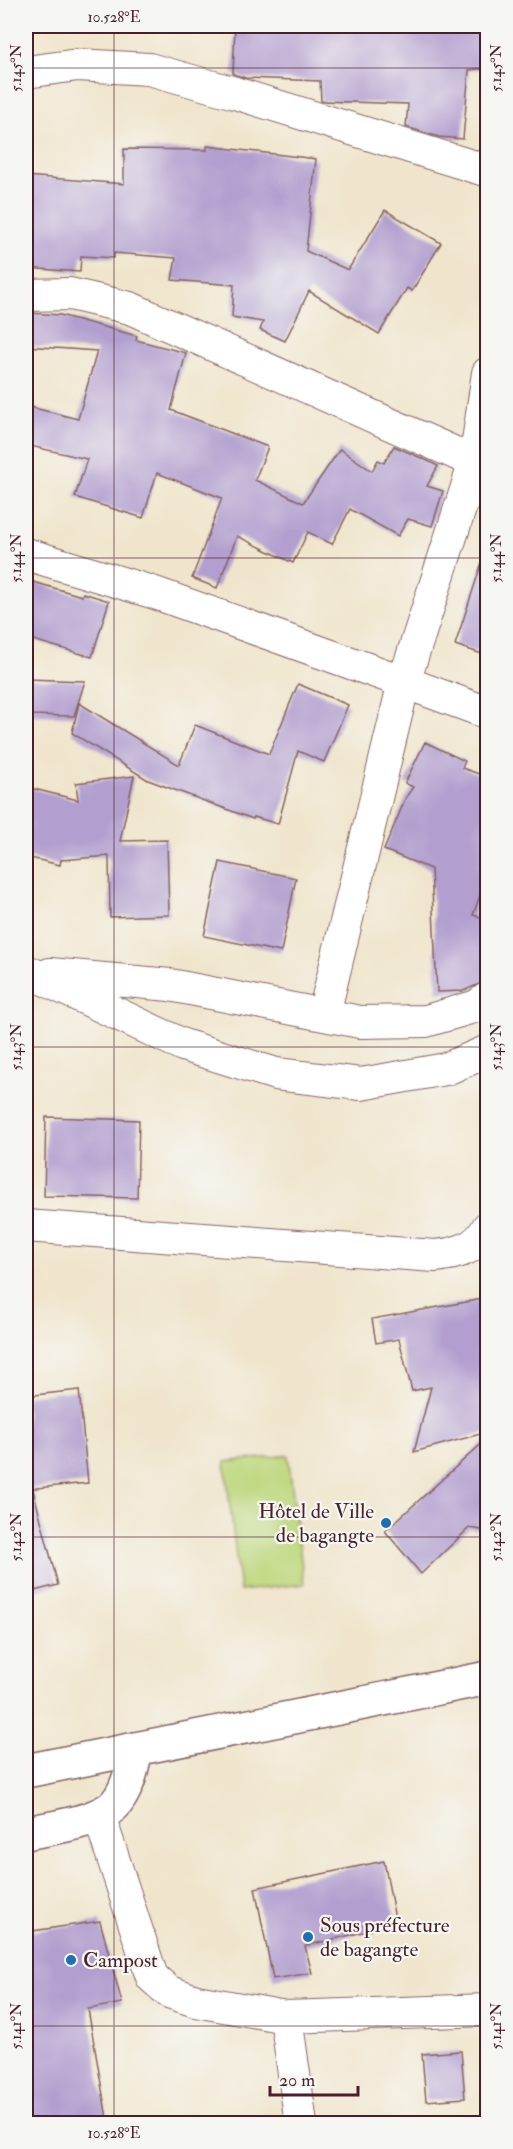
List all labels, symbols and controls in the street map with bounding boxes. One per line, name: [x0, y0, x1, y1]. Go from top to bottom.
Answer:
text: 10.528°E: [88, 8, 141, 27]
text: 5.145°N: [7, 43, 26, 92]
text: 5.145°N: [487, 43, 506, 92]
text: 5.144°N: [7, 533, 26, 583]
text: 5.144°N: [487, 533, 506, 583]
text: 5.143°N: [7, 1023, 26, 1071]
text: 5.143°N: [487, 1023, 506, 1071]
place label: Hôtel de Ville de bagangte: [258, 1498, 374, 1549]
text: 5.142°N: [7, 1512, 26, 1562]
text: 5.142°N: [487, 1512, 506, 1562]
marker: Hôtel de Ville de bagangte: [379, 1516, 393, 1530]
place label: Sous préfecture de bagangte: [320, 1912, 450, 1963]
marker: Sous préfecture de bagangte: [301, 1930, 315, 1944]
place label: Campost: [83, 1947, 158, 1974]
marker: Campost: [64, 1953, 78, 1967]
text: 5.141°N: [7, 2002, 26, 2049]
text: 5.141°N: [487, 2002, 506, 2049]
scale bar: [270, 2059, 358, 2097]
text: 20 m: [279, 2069, 315, 2092]
text: 10.528°E: [88, 2124, 141, 2143]

